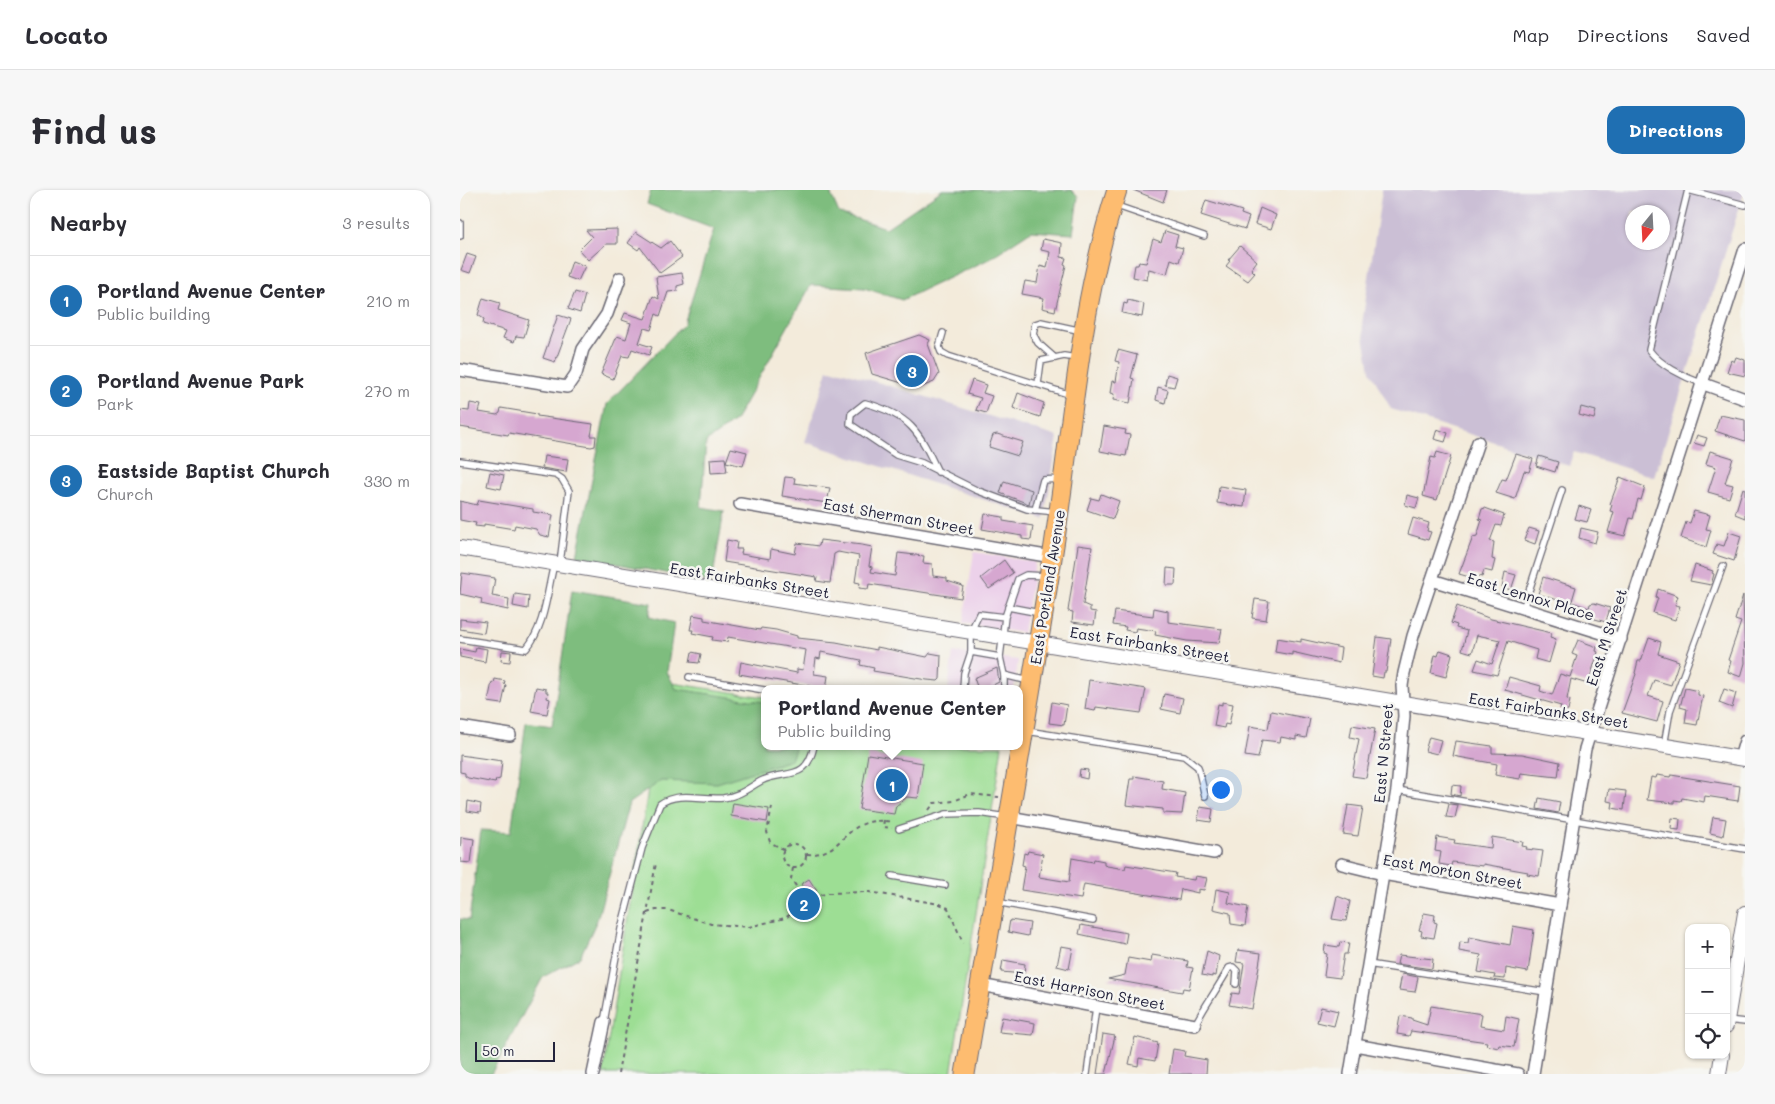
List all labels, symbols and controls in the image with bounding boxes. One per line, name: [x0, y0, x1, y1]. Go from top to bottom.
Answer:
text: Locato: [25, 19, 108, 50]
text: Map: [1512, 23, 1549, 47]
text: Directions: [1577, 23, 1669, 47]
text: Saved: [1697, 23, 1750, 47]
button: Directions: [1607, 106, 1745, 154]
text: Find us: [30, 107, 157, 153]
north arrow: [1625, 205, 1670, 250]
text: Nearby: [50, 209, 127, 236]
text: 3 results: [342, 212, 410, 233]
text: Portland Avenue Center: [97, 278, 325, 303]
text: 1: [62, 290, 70, 311]
text: 210 m: [366, 290, 410, 311]
text: Public building: [97, 303, 210, 324]
pin: 3: [896, 352, 928, 390]
text: Portland Avenue Park: [97, 368, 304, 393]
text: 2: [62, 380, 70, 401]
text: 270 m: [364, 380, 410, 401]
text: Park: [97, 393, 133, 414]
text: Eastside Baptist Church: [97, 458, 330, 483]
text: 3: [61, 470, 71, 491]
text: 330 m: [364, 470, 410, 491]
text: Church: [97, 483, 153, 504]
street label: East Sherman Street: [822, 493, 976, 539]
street label: East Portland Avenue: [1025, 508, 1069, 666]
street label: East Fairbanks Street: [669, 557, 831, 603]
street label: East Lennox Place: [1465, 567, 1597, 625]
street label: East M Street: [1581, 586, 1631, 688]
street label: East Fairbanks Street: [1069, 621, 1231, 667]
popup: [761, 685, 1023, 750]
street label: East Fairbanks Street: [1468, 687, 1630, 733]
text: Portland Avenue Center: [778, 695, 1006, 720]
street label: East N Street: [1369, 702, 1397, 804]
text: Public building: [778, 720, 891, 741]
pin: 1: [876, 766, 908, 804]
your location: [1208, 777, 1234, 803]
street label: East Morton Street: [1382, 849, 1524, 893]
pin: 2: [788, 885, 820, 923]
map controls: [1685, 924, 1730, 1059]
button: +: [1685, 924, 1730, 969]
street label: East Harrison Street: [1013, 966, 1167, 1014]
button: −: [1685, 969, 1730, 1014]
button: locate: [1685, 1014, 1730, 1059]
scale bar: [475, 1039, 555, 1062]
text: 50 m: [482, 1041, 514, 1060]

